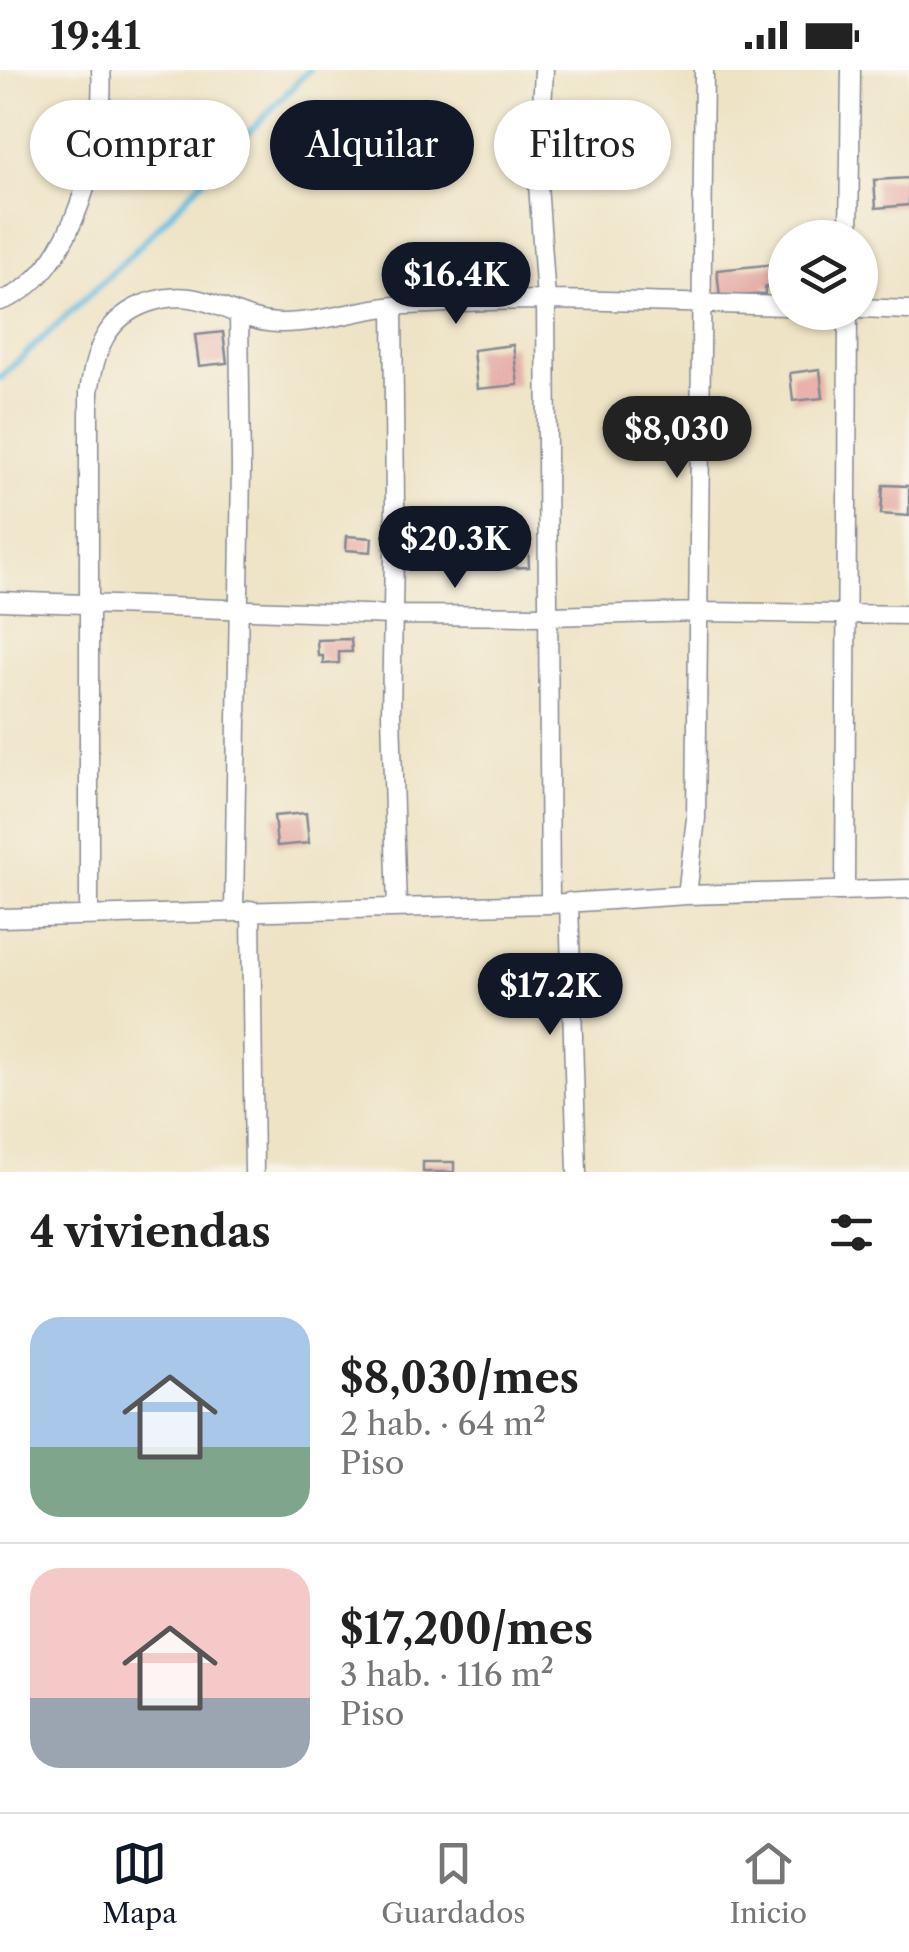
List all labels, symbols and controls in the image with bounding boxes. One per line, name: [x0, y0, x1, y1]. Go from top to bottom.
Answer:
text: 19:41: [50, 12, 141, 59]
chip: Comprar: [30, 100, 250, 190]
chip: Alquilar: [270, 100, 474, 190]
chip: Filtros: [494, 100, 671, 190]
map controls: [768, 220, 878, 330]
button: layers: [768, 220, 878, 330]
pin: $16.4K: [375, 242, 537, 327]
text: $16.4K: [404, 255, 508, 294]
pin: $8,030: [596, 396, 758, 481]
text: $8,030: [625, 409, 729, 448]
pin: $20.3K: [374, 506, 536, 591]
text: $20.3K: [400, 519, 510, 558]
pin: $17.2K: [469, 953, 631, 1038]
text: $17.2K: [500, 966, 600, 1005]
icon: filters: [824, 1205, 879, 1260]
text: 4 viviendas: [30, 1206, 271, 1258]
text: $8,030/mes: [340, 1352, 579, 1404]
icon: home: [110, 1357, 230, 1477]
text: 2 hab. · 64 m²: [340, 1404, 546, 1443]
text: Piso: [340, 1443, 404, 1482]
text: $17,200/mes: [340, 1603, 593, 1655]
icon: home: [110, 1608, 230, 1728]
text: 3 hab. · 116 m²: [340, 1655, 554, 1694]
text: Piso: [340, 1694, 404, 1733]
tab: Mapa: [102, 1836, 177, 1930]
tab: Guardados: [381, 1836, 526, 1930]
tab: Inicio: [730, 1836, 807, 1930]

